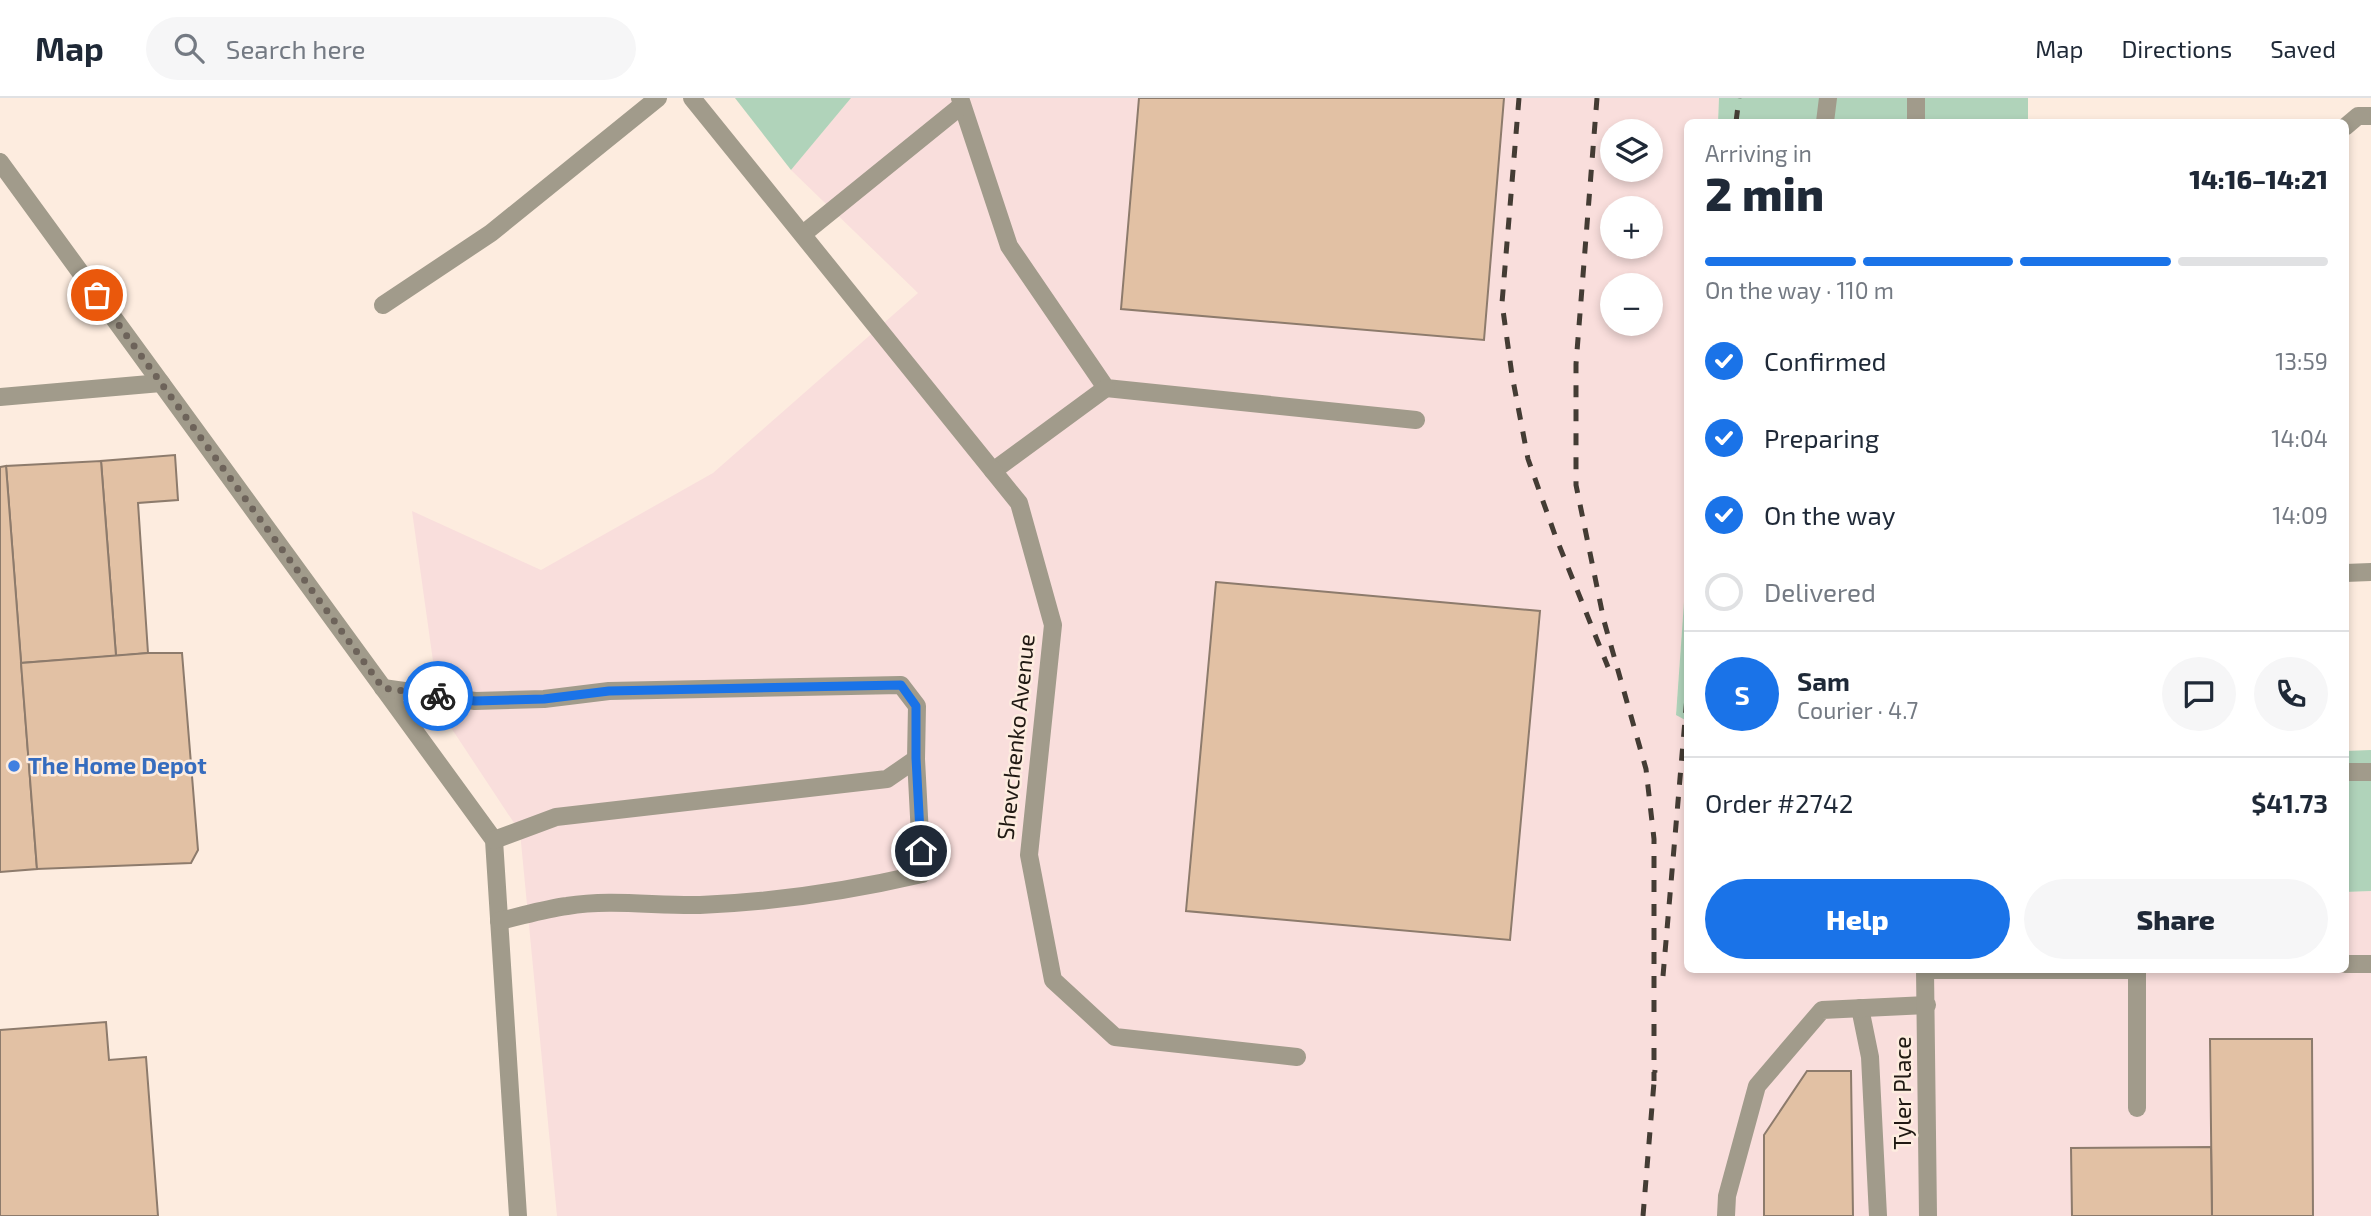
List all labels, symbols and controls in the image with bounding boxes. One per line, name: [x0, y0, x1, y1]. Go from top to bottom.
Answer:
search box: [146, 17, 636, 80]
text: Map: [35, 28, 104, 68]
icon: search: [170, 29, 208, 67]
text: Search here: [226, 33, 365, 64]
text: Map: [2035, 34, 2083, 63]
text: Directions: [2121, 34, 2232, 63]
text: Saved: [2270, 34, 2336, 63]
map controls: [1600, 119, 1663, 336]
button: layers: [1600, 119, 1663, 182]
text: Arriving in: [1705, 139, 1812, 167]
text: 14:16–14:21: [2189, 163, 2328, 194]
text: 2 min: [1705, 165, 1824, 220]
button: +: [1600, 196, 1663, 259]
pin: [67, 265, 127, 325]
button: −: [1600, 273, 1663, 336]
icon: bag: [78, 276, 116, 314]
text: On the way · 110 m: [1705, 276, 1894, 304]
icon: check: [1705, 342, 1743, 380]
text: Confirmed: [1764, 345, 1887, 376]
text: 13:59: [2275, 347, 2328, 375]
icon: check: [1705, 419, 1743, 457]
text: Preparing: [1764, 422, 1879, 453]
text: 14:04: [2271, 424, 2328, 452]
icon: check: [1705, 496, 1743, 534]
text: On the way: [1764, 499, 1895, 530]
text: 14:09: [2272, 501, 2328, 529]
text: Delivered: [1764, 576, 1876, 607]
street label: Shevchenko Avenue: [990, 632, 1040, 841]
button: chat: [2162, 657, 2236, 731]
button: phone: [2254, 657, 2328, 731]
courier: [403, 661, 473, 731]
text: Sam: [1797, 665, 1850, 696]
icon: bike: [419, 677, 457, 715]
text: S: [1734, 679, 1750, 710]
text: Courier · 4.7: [1797, 696, 1918, 724]
place label: The Home Depot: [28, 751, 207, 779]
marker: The Home Depot: [6, 758, 22, 774]
text: Order #2742: [1705, 787, 1853, 818]
text: $41.73: [2251, 787, 2328, 818]
pin: [891, 821, 951, 881]
icon: home: [902, 832, 940, 870]
button: Help: [1705, 879, 2010, 959]
button: Share: [2024, 879, 2328, 959]
street label: Tyler Place: [1888, 1036, 1916, 1150]

